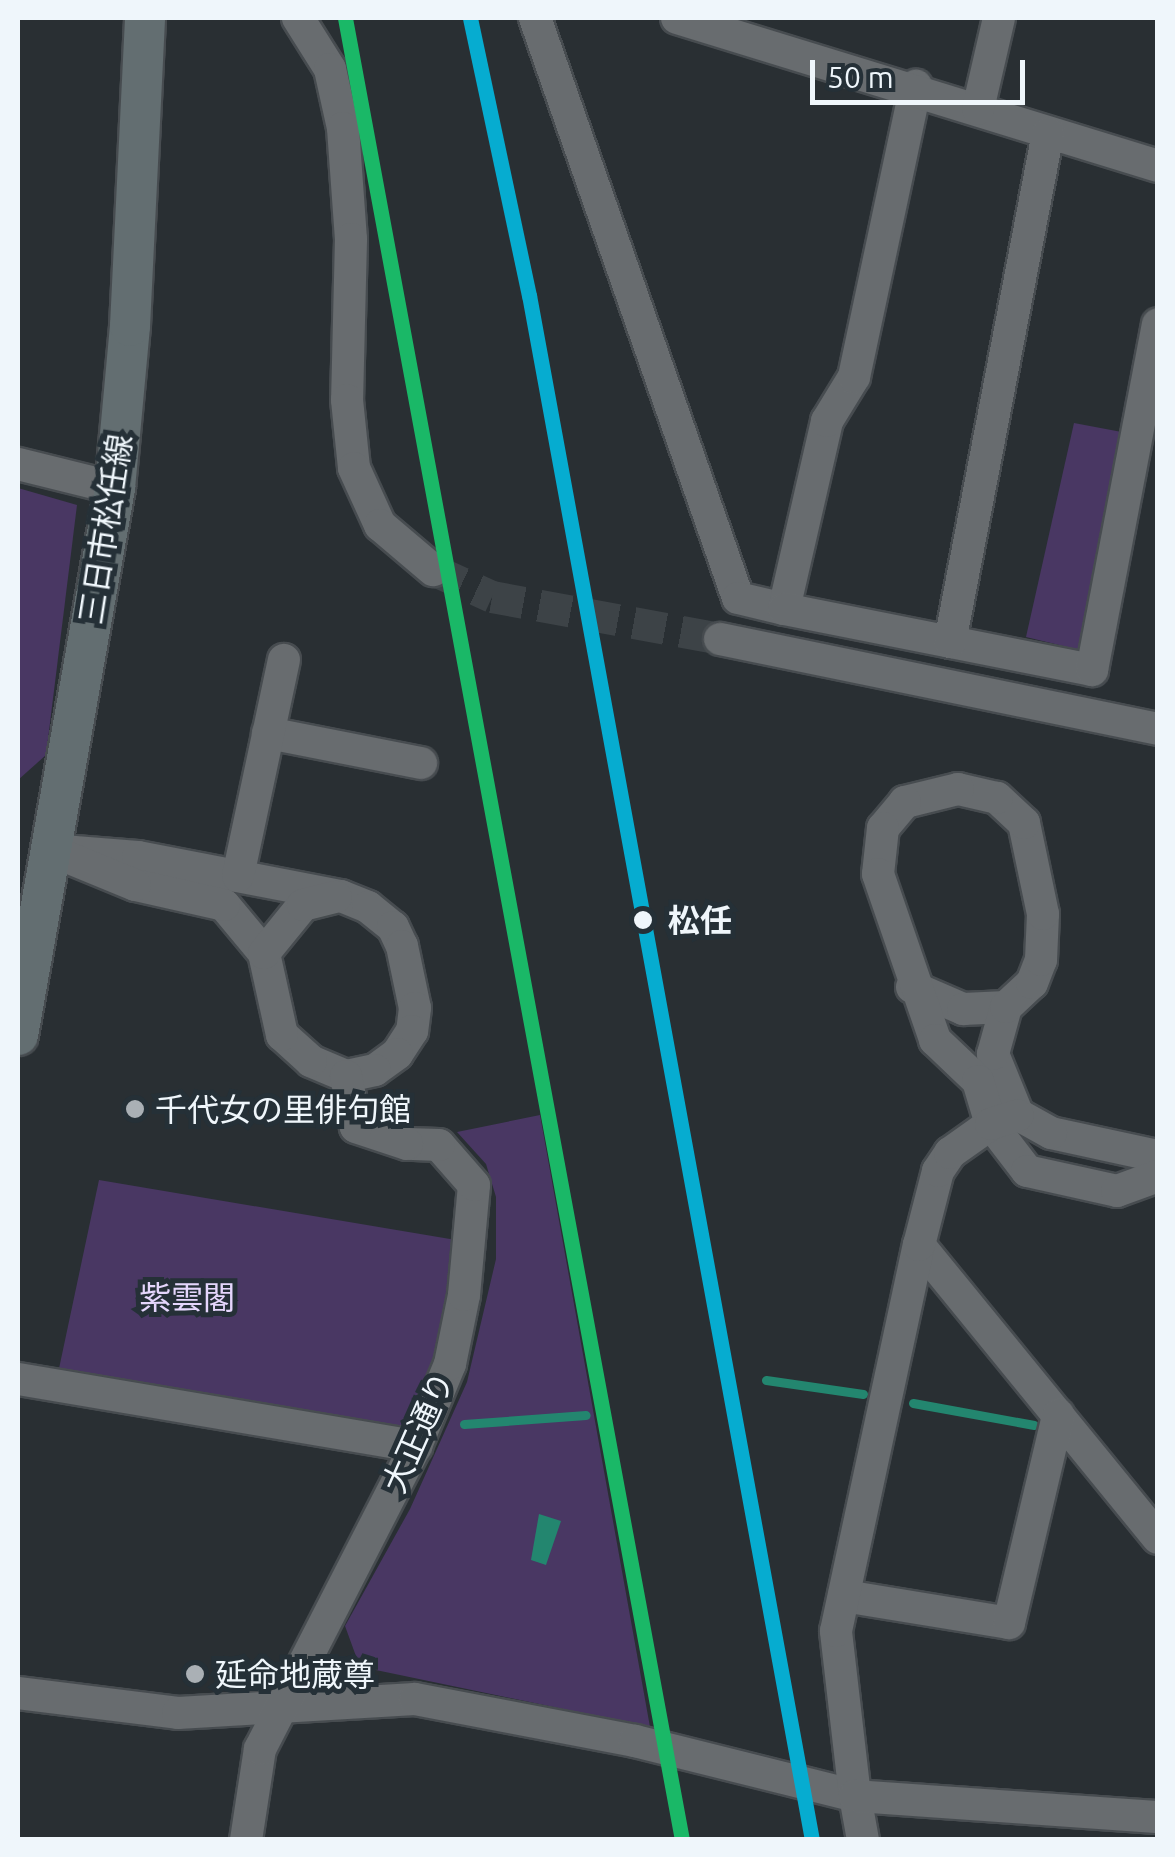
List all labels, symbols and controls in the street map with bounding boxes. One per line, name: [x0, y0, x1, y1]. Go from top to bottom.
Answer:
scale bar: [815, 40, 1030, 102]
text: 50 m: [827, 60, 894, 94]
street label: 三日市松任線: [71, 431, 139, 627]
place label: 松任: [668, 901, 732, 939]
marker: 松任: [627, 904, 659, 936]
place label: 千代女の里俳句館: [155, 1090, 411, 1128]
marker: 千代女の里俳句館: [124, 1098, 146, 1120]
park label: 紫雲閣: [139, 1278, 235, 1316]
street label: 大正通り: [374, 1366, 462, 1498]
place label: 延命地蔵尊: [215, 1655, 375, 1693]
marker: 延命地蔵尊: [184, 1663, 206, 1685]

